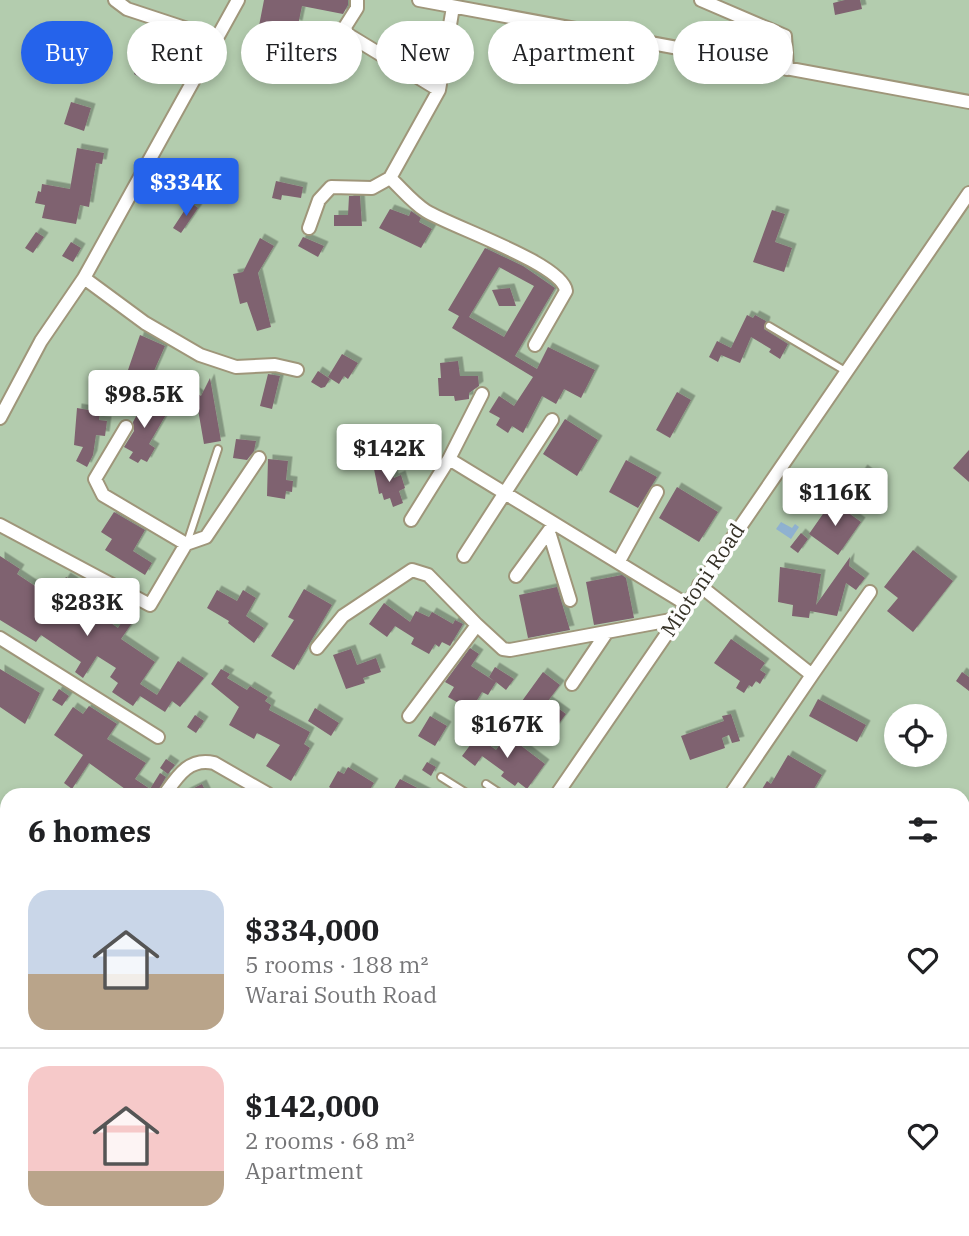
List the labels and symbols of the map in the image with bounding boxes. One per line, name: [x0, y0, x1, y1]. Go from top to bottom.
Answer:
pin: $334K: [137, 158, 235, 218]
pin: $98.5K: [87, 370, 201, 430]
pin: $142K: [340, 424, 438, 484]
pin: $116K: [786, 468, 884, 528]
street label: Miotoni Road: [654, 517, 751, 642]
pin: $283K: [38, 578, 136, 638]
pin: $167K: [458, 700, 556, 760]

